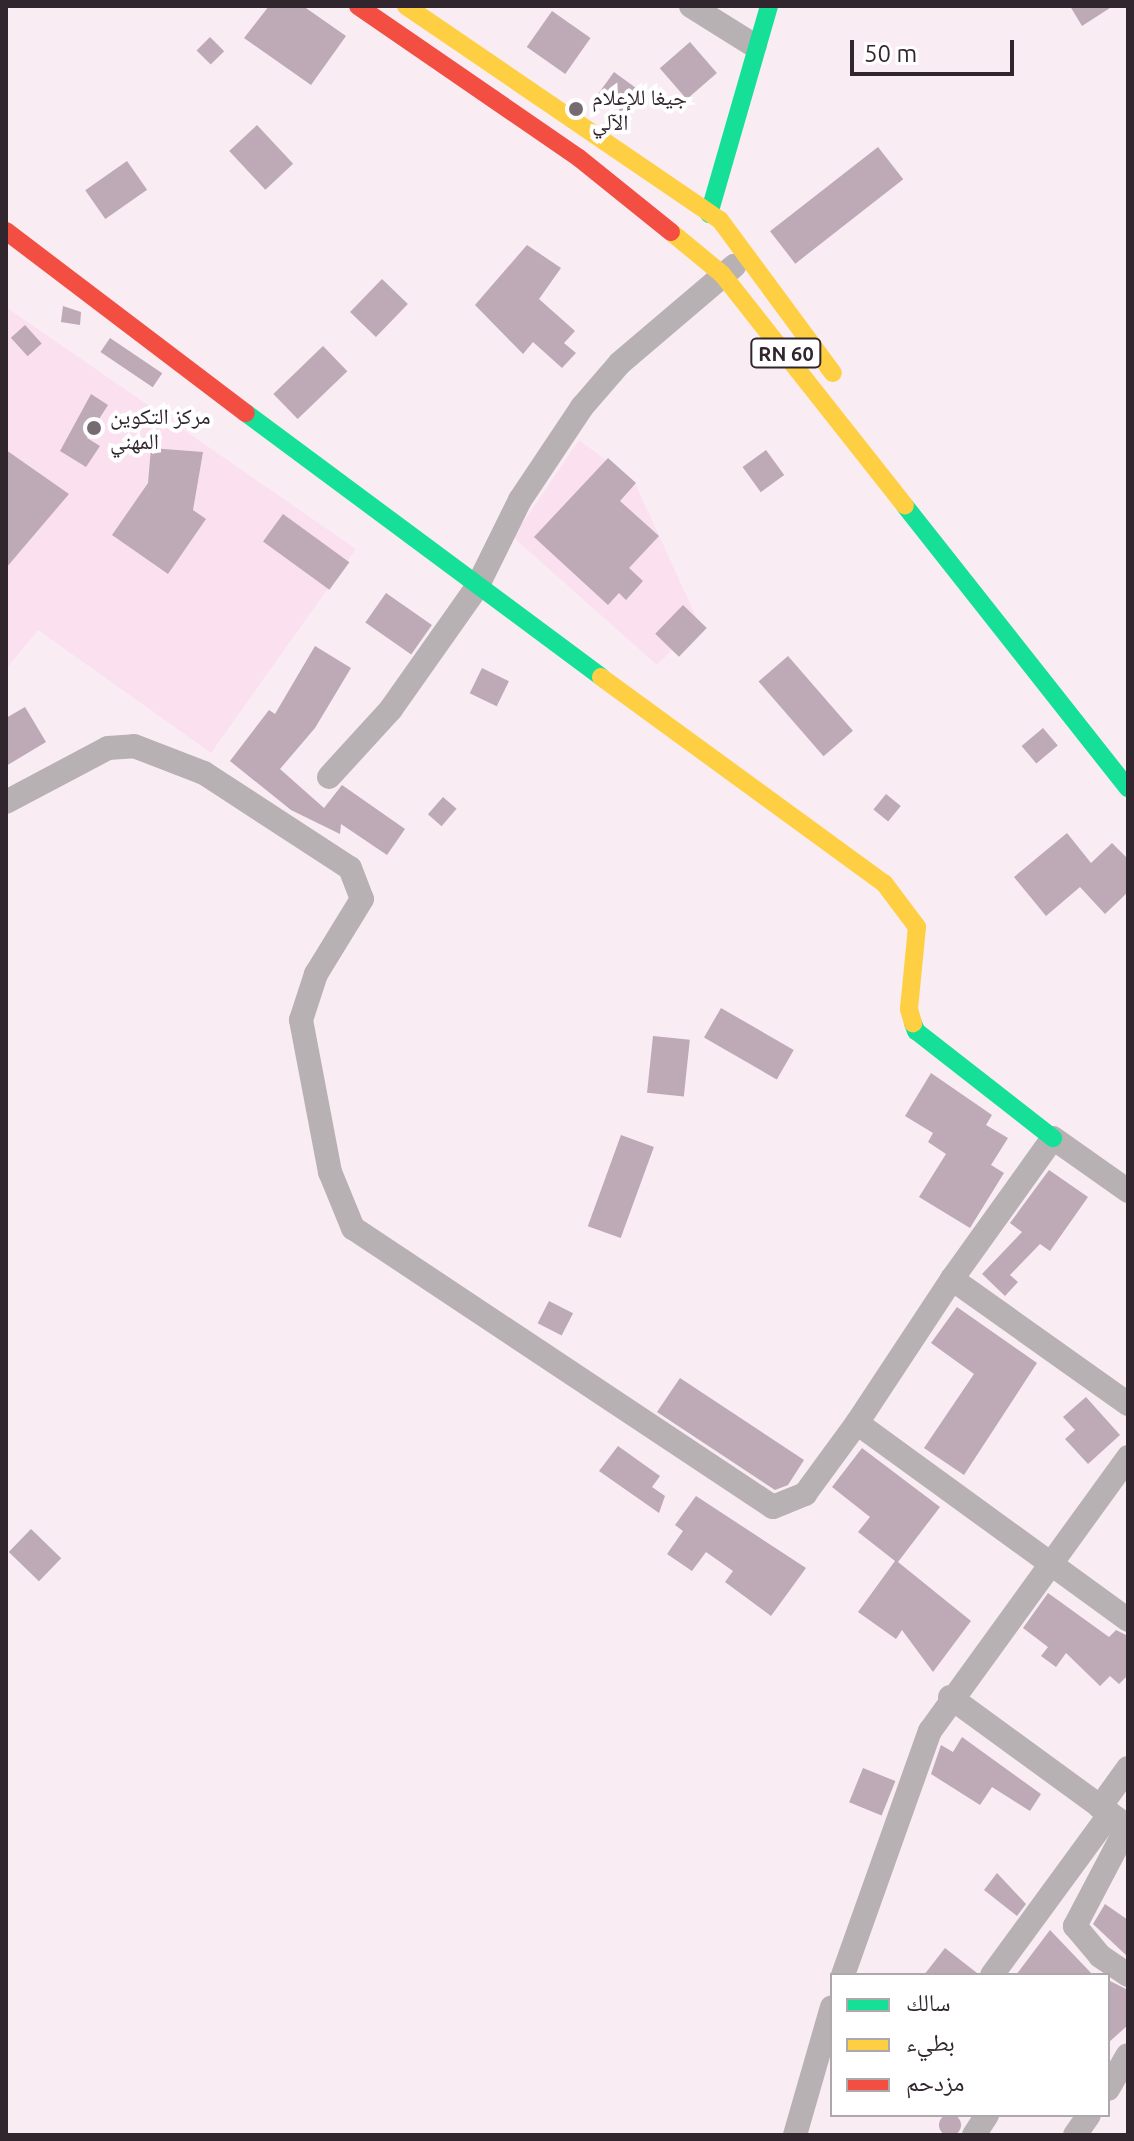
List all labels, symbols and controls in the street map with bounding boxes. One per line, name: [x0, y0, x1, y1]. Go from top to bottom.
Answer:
scale bar: [854, 24, 1018, 74]
text: 50 m: [864, 40, 917, 67]
place label: جيغا للإعلام الآلي: [592, 83, 687, 134]
marker: جيغا للإعلام الآلي: [567, 100, 585, 118]
road number: RN 60: [750, 337, 822, 369]
place label: مركز التكوين المهني: [110, 402, 211, 454]
marker: مركز التكوين المهني: [85, 419, 103, 437]
legend: [830, 1973, 1110, 2117]
text: سالك: [906, 1989, 951, 2016]
text: بطيء: [906, 2029, 955, 2056]
text: مزدحم: [906, 2069, 965, 2096]

